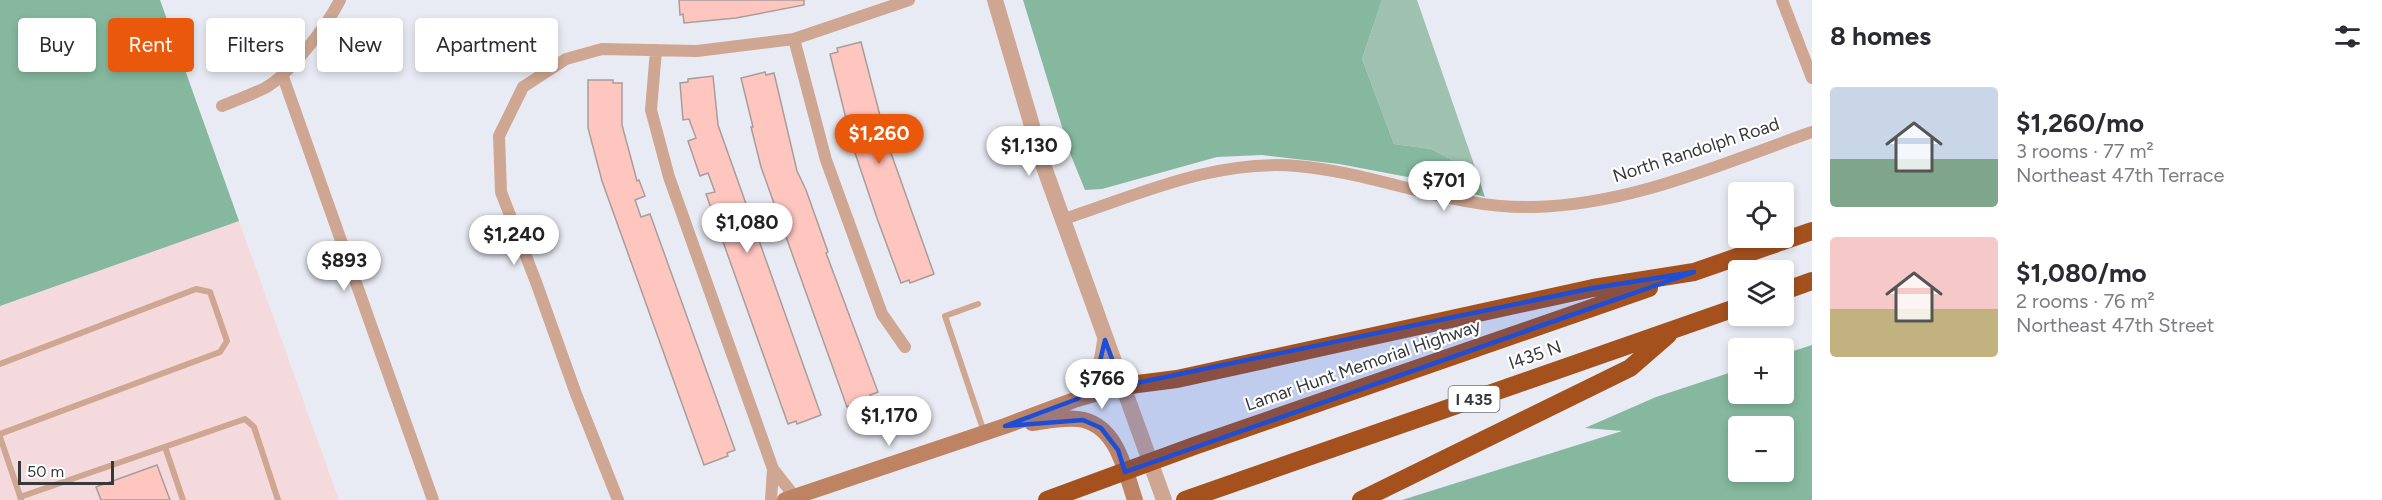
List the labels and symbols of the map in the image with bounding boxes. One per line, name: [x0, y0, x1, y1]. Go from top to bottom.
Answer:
street label: North Randolph Road: [1610, 113, 1782, 187]
pin: $1,260: [830, 114, 928, 165]
pin: $1,130: [980, 126, 1078, 177]
pin: $701: [1408, 161, 1480, 212]
pin: $1,080: [698, 203, 796, 254]
pin: $1,240: [465, 215, 563, 266]
pin: $893: [308, 241, 380, 292]
street label: Lamar Hunt Memorial Highway: [1242, 314, 1484, 416]
street label: I435 N: [1506, 336, 1564, 374]
pin: $766: [1066, 359, 1138, 410]
road number: I 435: [1448, 386, 1500, 412]
pin: $1,170: [840, 396, 938, 447]
scale bar: [18, 458, 114, 486]

